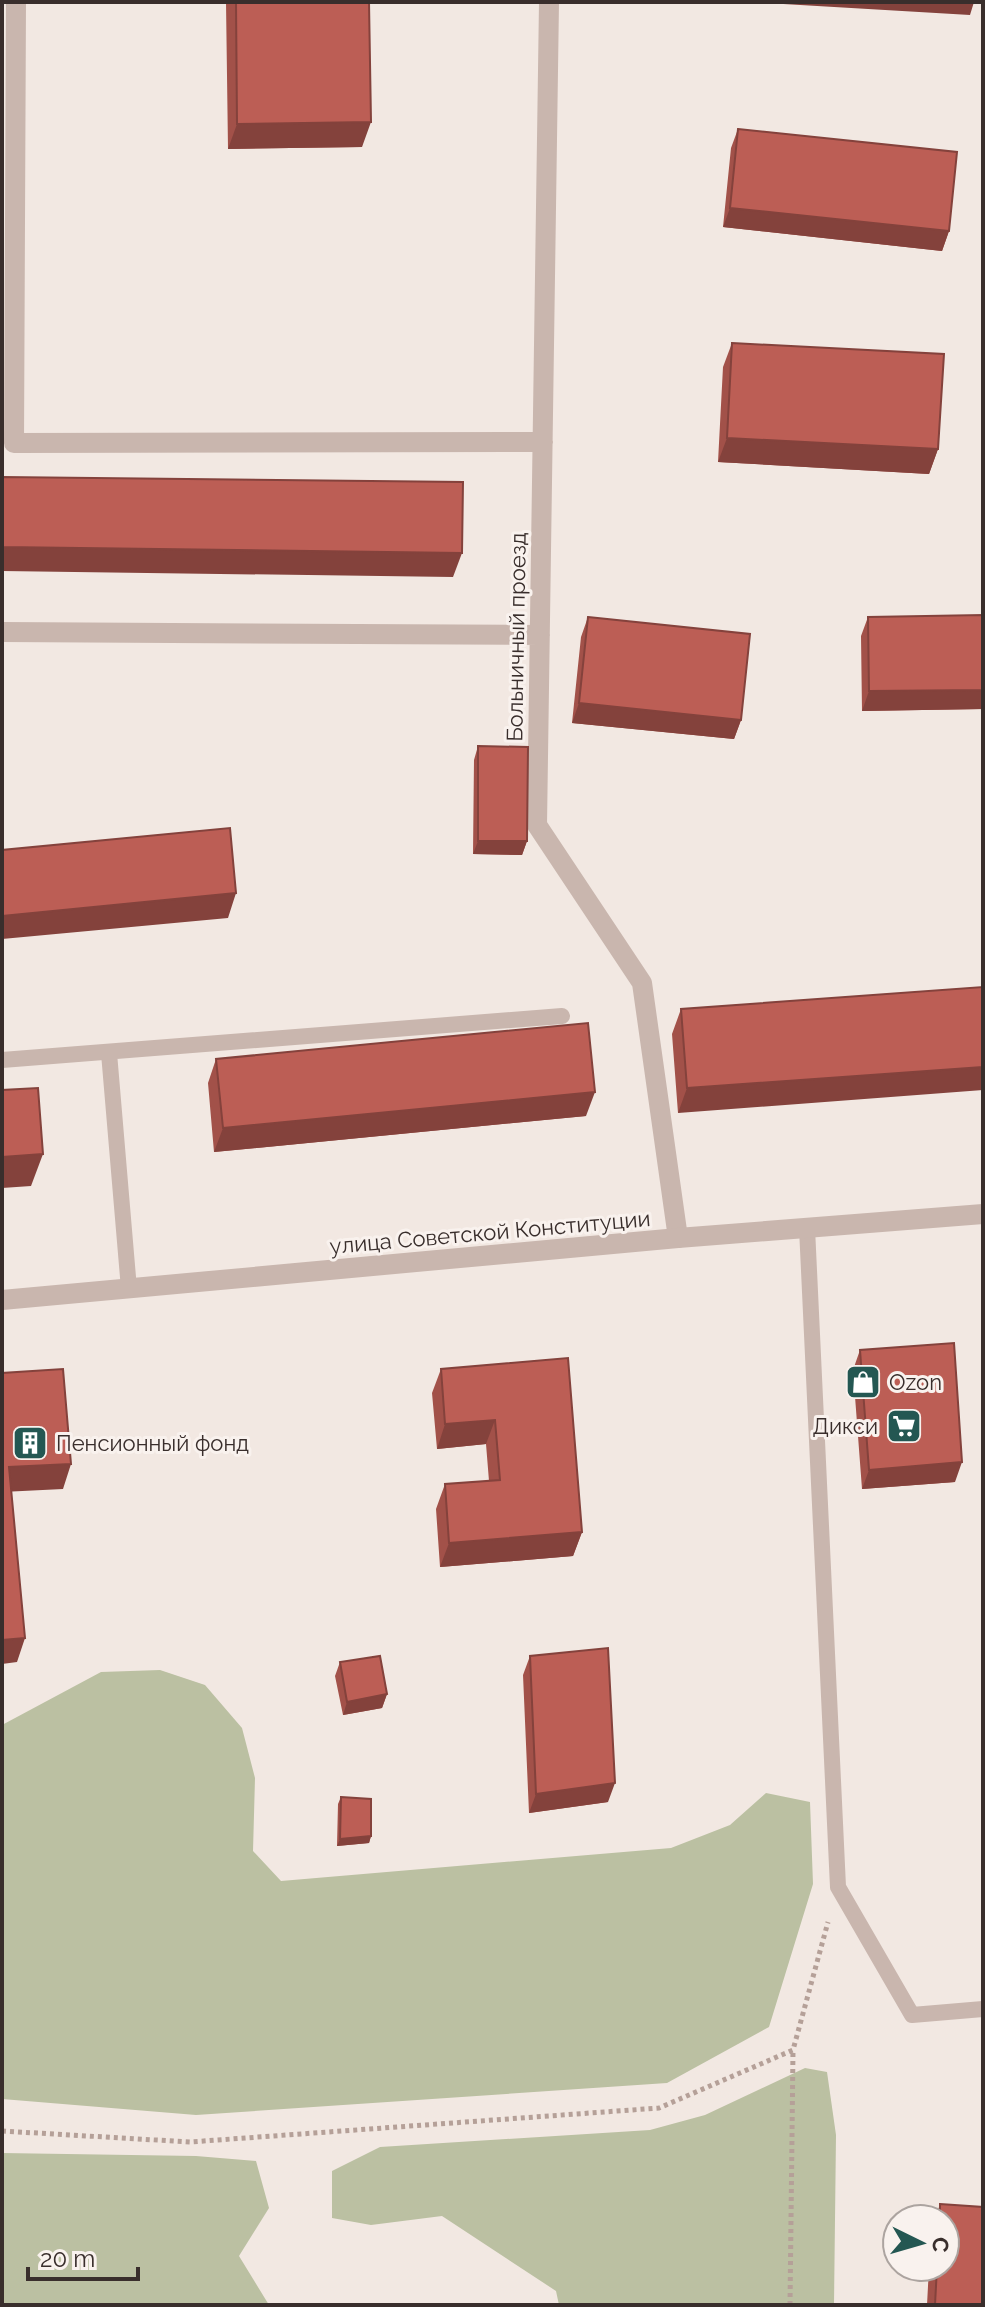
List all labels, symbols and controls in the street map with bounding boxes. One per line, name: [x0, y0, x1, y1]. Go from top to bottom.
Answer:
street label: Больничный проезд: [501, 532, 531, 742]
street label: улица Советской Конституции: [328, 1205, 652, 1259]
shop icon: Ozon: [844, 1363, 882, 1401]
place label: Ozon: [889, 1369, 942, 1395]
supermarket icon: Дикси: [885, 1407, 923, 1445]
place label: Дикси: [812, 1413, 878, 1439]
building icon: Пенсионный фонд: [11, 1424, 49, 1462]
place label: Пенсионный фонд: [56, 1430, 249, 1456]
north arrow: [881, 2203, 961, 2283]
scale bar: [28, 2231, 138, 2281]
text: С: [927, 2236, 955, 2253]
text: 20 m: [40, 2244, 95, 2273]

